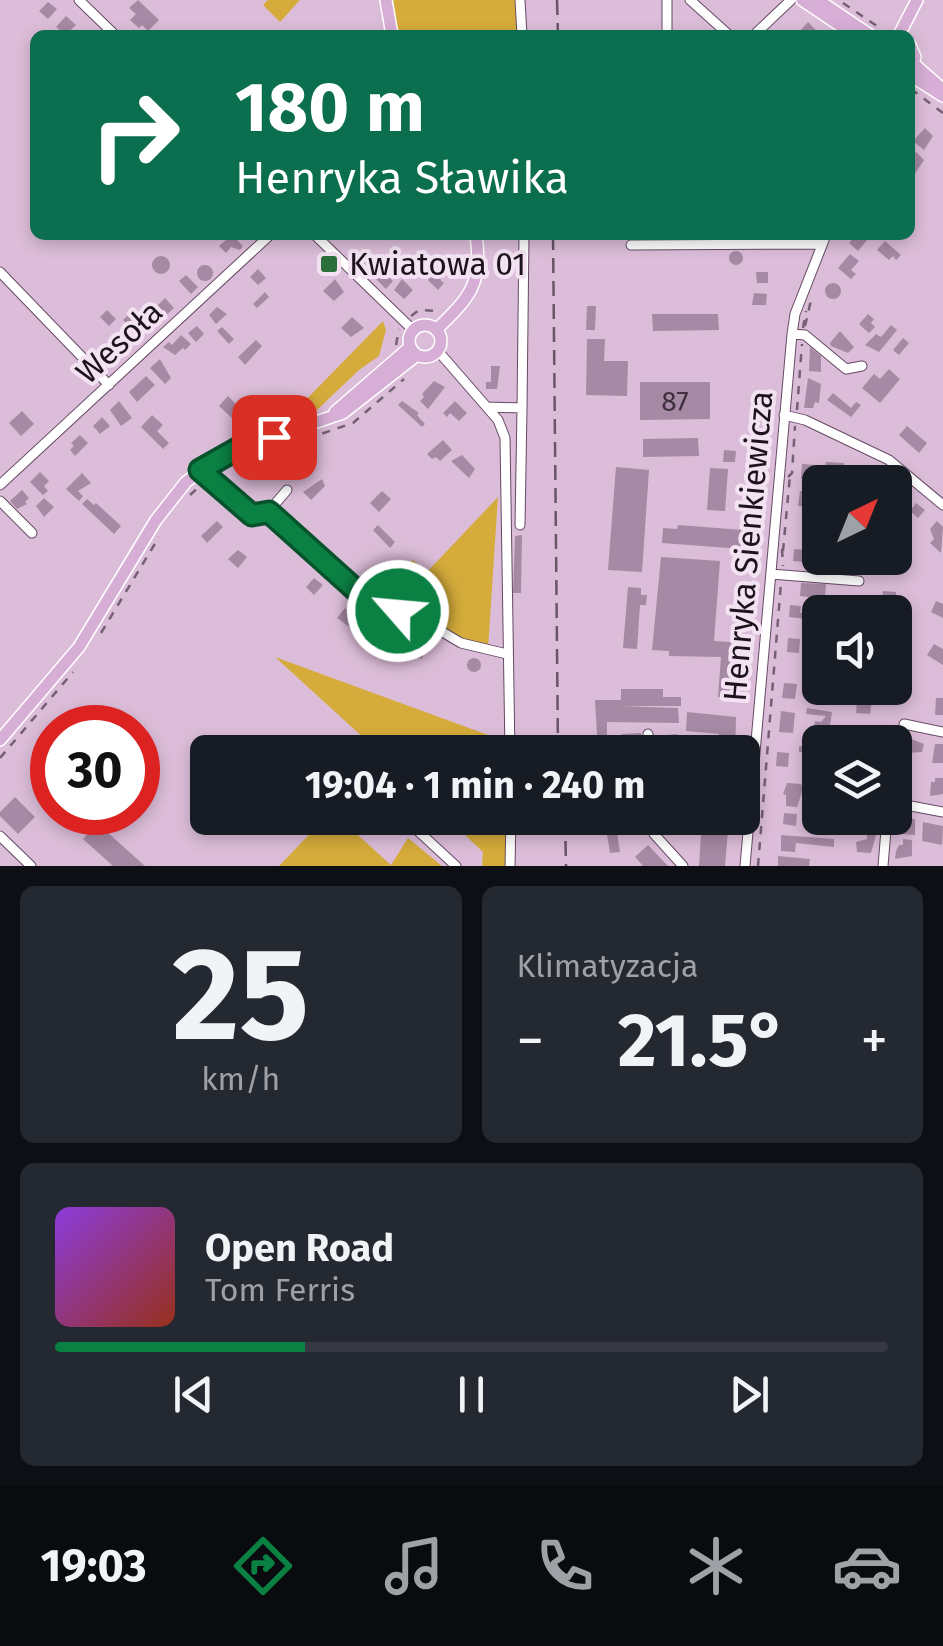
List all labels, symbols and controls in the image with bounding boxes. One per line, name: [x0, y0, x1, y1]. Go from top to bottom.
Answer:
text: 180 m: [235, 66, 425, 150]
icon: right: [70, 70, 200, 200]
text: Henryka Sławika: [235, 151, 569, 205]
place label: Kwiatowa 01: [349, 245, 526, 283]
marker: Kwiatowa 01: [318, 253, 340, 275]
street label: Wesoła: [68, 293, 170, 391]
house number: 87: [661, 385, 689, 418]
street label: Henryka Sienkiewicza: [715, 389, 781, 703]
pin: [232, 395, 317, 480]
icon: arrive: [247, 410, 302, 465]
north arrow: [802, 465, 912, 575]
map controls: [802, 465, 912, 835]
position arrow: [346, 559, 450, 663]
button: sound: [802, 595, 912, 705]
speed limit sign: 30: [30, 705, 160, 835]
button: layers: [802, 725, 912, 835]
text: 19:04 · 1 min · 240 m: [305, 762, 645, 808]
text: 25: [172, 917, 309, 1073]
text: Klimatyzacja: [517, 947, 698, 985]
text: 21.5°: [618, 996, 787, 1086]
text: −: [517, 1008, 544, 1074]
text: +: [861, 1008, 888, 1074]
text: km/h: [201, 1060, 280, 1098]
text: Open Road: [205, 1225, 394, 1271]
text: Tom Ferris: [205, 1271, 355, 1309]
icon: previous: [166, 1367, 221, 1422]
icon: pause: [444, 1367, 499, 1422]
icon: next: [722, 1367, 777, 1422]
icon: directions: [228, 1531, 298, 1601]
icon: music: [379, 1531, 449, 1601]
icon: phone: [530, 1531, 600, 1601]
icon: climate: [681, 1531, 751, 1601]
icon: car: [832, 1531, 902, 1601]
text: 19:03: [41, 1539, 147, 1593]

